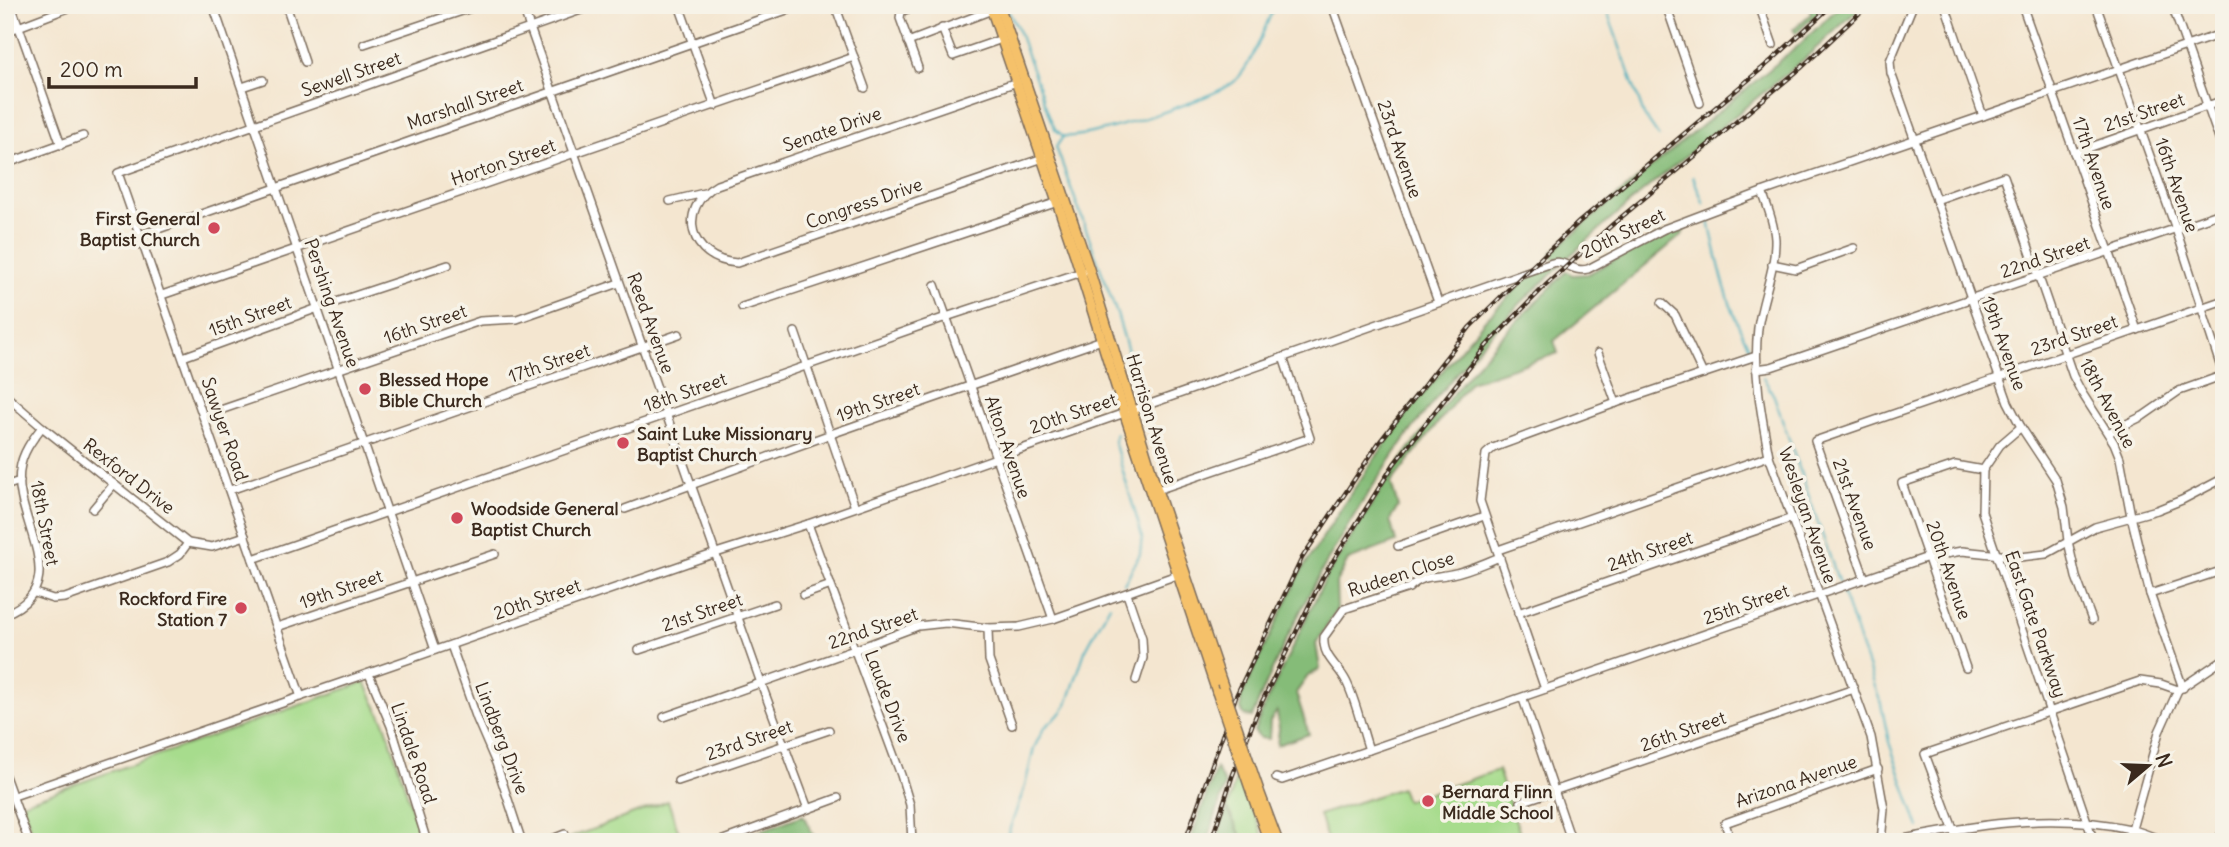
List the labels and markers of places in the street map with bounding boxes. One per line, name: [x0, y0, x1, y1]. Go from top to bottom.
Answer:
place label: First General Baptist Church: [80, 207, 201, 251]
marker: First General Baptist Church: [206, 220, 222, 236]
place label: Blessed Hope Bible Church: [379, 368, 489, 412]
marker: Blessed Hope Bible Church: [357, 381, 373, 397]
place label: Saint Luke Missionary Baptist Church: [637, 422, 812, 466]
marker: Saint Luke Missionary Baptist Church: [615, 435, 631, 451]
place label: Woodside General Baptist Church: [471, 497, 619, 541]
marker: Woodside General Baptist Church: [449, 510, 465, 526]
place label: Rockford Fire Station 7: [119, 587, 227, 631]
marker: Rockford Fire Station 7: [233, 600, 249, 616]
place label: Bernard Flinn Middle School: [1442, 780, 1554, 824]
marker: Bernard Flinn Middle School: [1420, 793, 1436, 809]

